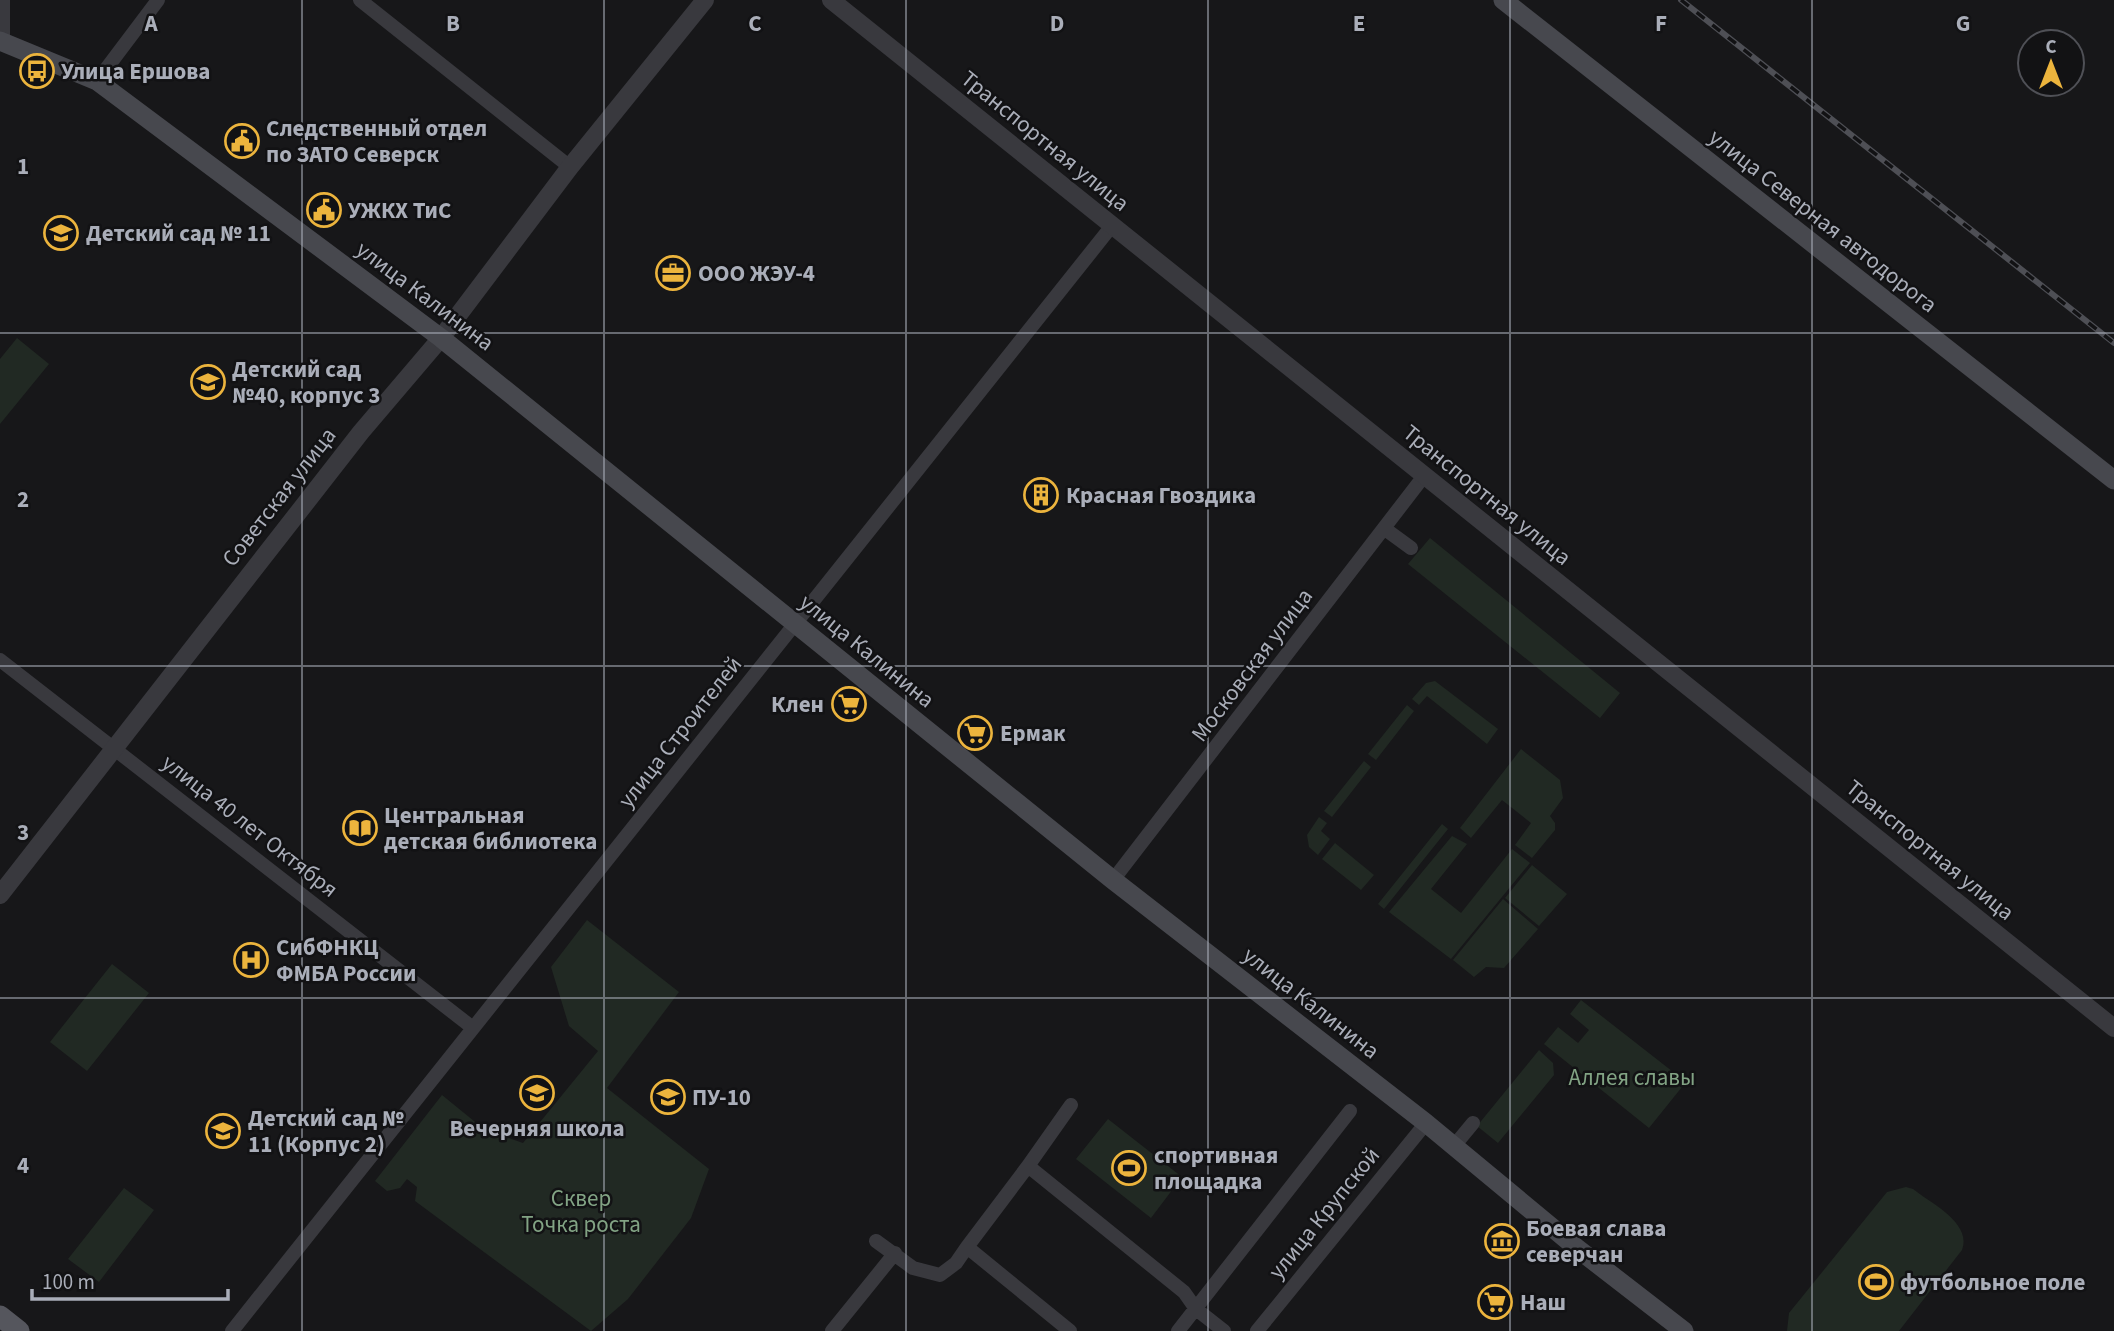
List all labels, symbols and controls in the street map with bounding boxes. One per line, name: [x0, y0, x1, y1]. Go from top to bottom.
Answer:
text: A: [143, 7, 158, 40]
text: B: [446, 7, 460, 40]
text: C: [748, 7, 762, 40]
text: D: [1050, 7, 1064, 40]
text: E: [1353, 7, 1365, 40]
text: F: [1655, 7, 1667, 40]
text: G: [1956, 7, 1970, 40]
north arrow: [2016, 28, 2086, 98]
text: С: [2045, 34, 2057, 61]
bus stop icon: Улица Ершова: [18, 52, 56, 90]
place label: Улица Ершова: [61, 55, 210, 88]
street label: Транспортная улица: [954, 63, 1136, 219]
place label: Следственный отдел по ЗАТО Северск: [266, 112, 487, 171]
street label: улица Северная автодорога: [1702, 121, 1944, 321]
public building icon: Следственный отдел по ЗАТО Северск: [223, 122, 261, 160]
text: 1: [17, 150, 29, 183]
public building icon: УЖКХ ТиС: [305, 191, 343, 229]
place label: УЖКХ ТиС: [348, 194, 451, 227]
school or university icon: Детский сад № 11: [42, 214, 80, 252]
place label: Детский сад № 11: [86, 217, 271, 250]
street label: улица Калинина: [349, 233, 501, 359]
office icon: ООО ЖЭУ-4: [654, 254, 692, 292]
place label: ООО ЖЭУ-4: [698, 257, 815, 290]
place label: Детский сад №40, корпус 3: [232, 353, 380, 412]
school or university icon: Детский сад №40, корпус 3: [189, 363, 227, 401]
street label: Транспортная улица: [1396, 417, 1578, 573]
street label: Советская улица: [214, 420, 344, 574]
building icon: Красная Гвоздика: [1022, 476, 1060, 514]
place label: Красная Гвоздика: [1066, 479, 1256, 512]
text: 2: [17, 483, 29, 516]
street label: Московская улица: [1183, 581, 1321, 749]
street label: улица Калинина: [792, 586, 942, 716]
street label: улица Строителей: [610, 649, 750, 815]
supermarket icon: Клен: [830, 685, 868, 723]
place label: Клен: [771, 688, 824, 721]
supermarket icon: Ермак: [956, 714, 994, 752]
place label: Ермак: [1000, 717, 1066, 750]
street label: улица 40 лет Октября: [155, 747, 345, 905]
street label: Транспортная улица: [1839, 772, 2021, 928]
place label: Центральная детская библиотека: [384, 799, 597, 858]
library icon: Центральная детская библиотека: [341, 809, 379, 847]
text: 3: [17, 816, 29, 849]
place label: СибФНКЦ ФМБА России: [276, 931, 416, 990]
street label: улица Калинина: [1236, 939, 1386, 1067]
hospital icon: СибФНКЦ ФМБА России: [232, 941, 270, 979]
park label: Аллея славы: [1569, 1061, 1695, 1094]
school or university icon: Вечерняя школа: [518, 1074, 556, 1112]
school or university icon: ПУ-10: [649, 1078, 687, 1116]
place label: ПУ-10: [692, 1081, 751, 1114]
place label: Детский сад № 11 (Корпус 2): [248, 1102, 404, 1161]
school or university icon: Детский сад № 11 (Корпус 2): [204, 1112, 242, 1150]
place label: Вечерняя школа: [449, 1112, 625, 1145]
place label: спортивная площадка: [1154, 1139, 1278, 1198]
street label: улица Крупской: [1260, 1140, 1388, 1286]
text: 4: [17, 1149, 29, 1182]
sports icon: спортивная площадка: [1110, 1149, 1148, 1187]
park label: Сквер Точка роста: [521, 1182, 641, 1241]
place label: Боевая слава северчан: [1526, 1212, 1666, 1271]
museum icon: Боевая слава северчан: [1483, 1222, 1521, 1260]
scale bar: [32, 1258, 228, 1302]
sports icon: футбольное поле: [1857, 1263, 1895, 1301]
place label: футбольное поле: [1900, 1266, 2086, 1299]
text: 100 m: [42, 1267, 95, 1297]
supermarket icon: Наш: [1476, 1283, 1514, 1321]
place label: Наш: [1520, 1286, 1566, 1319]

